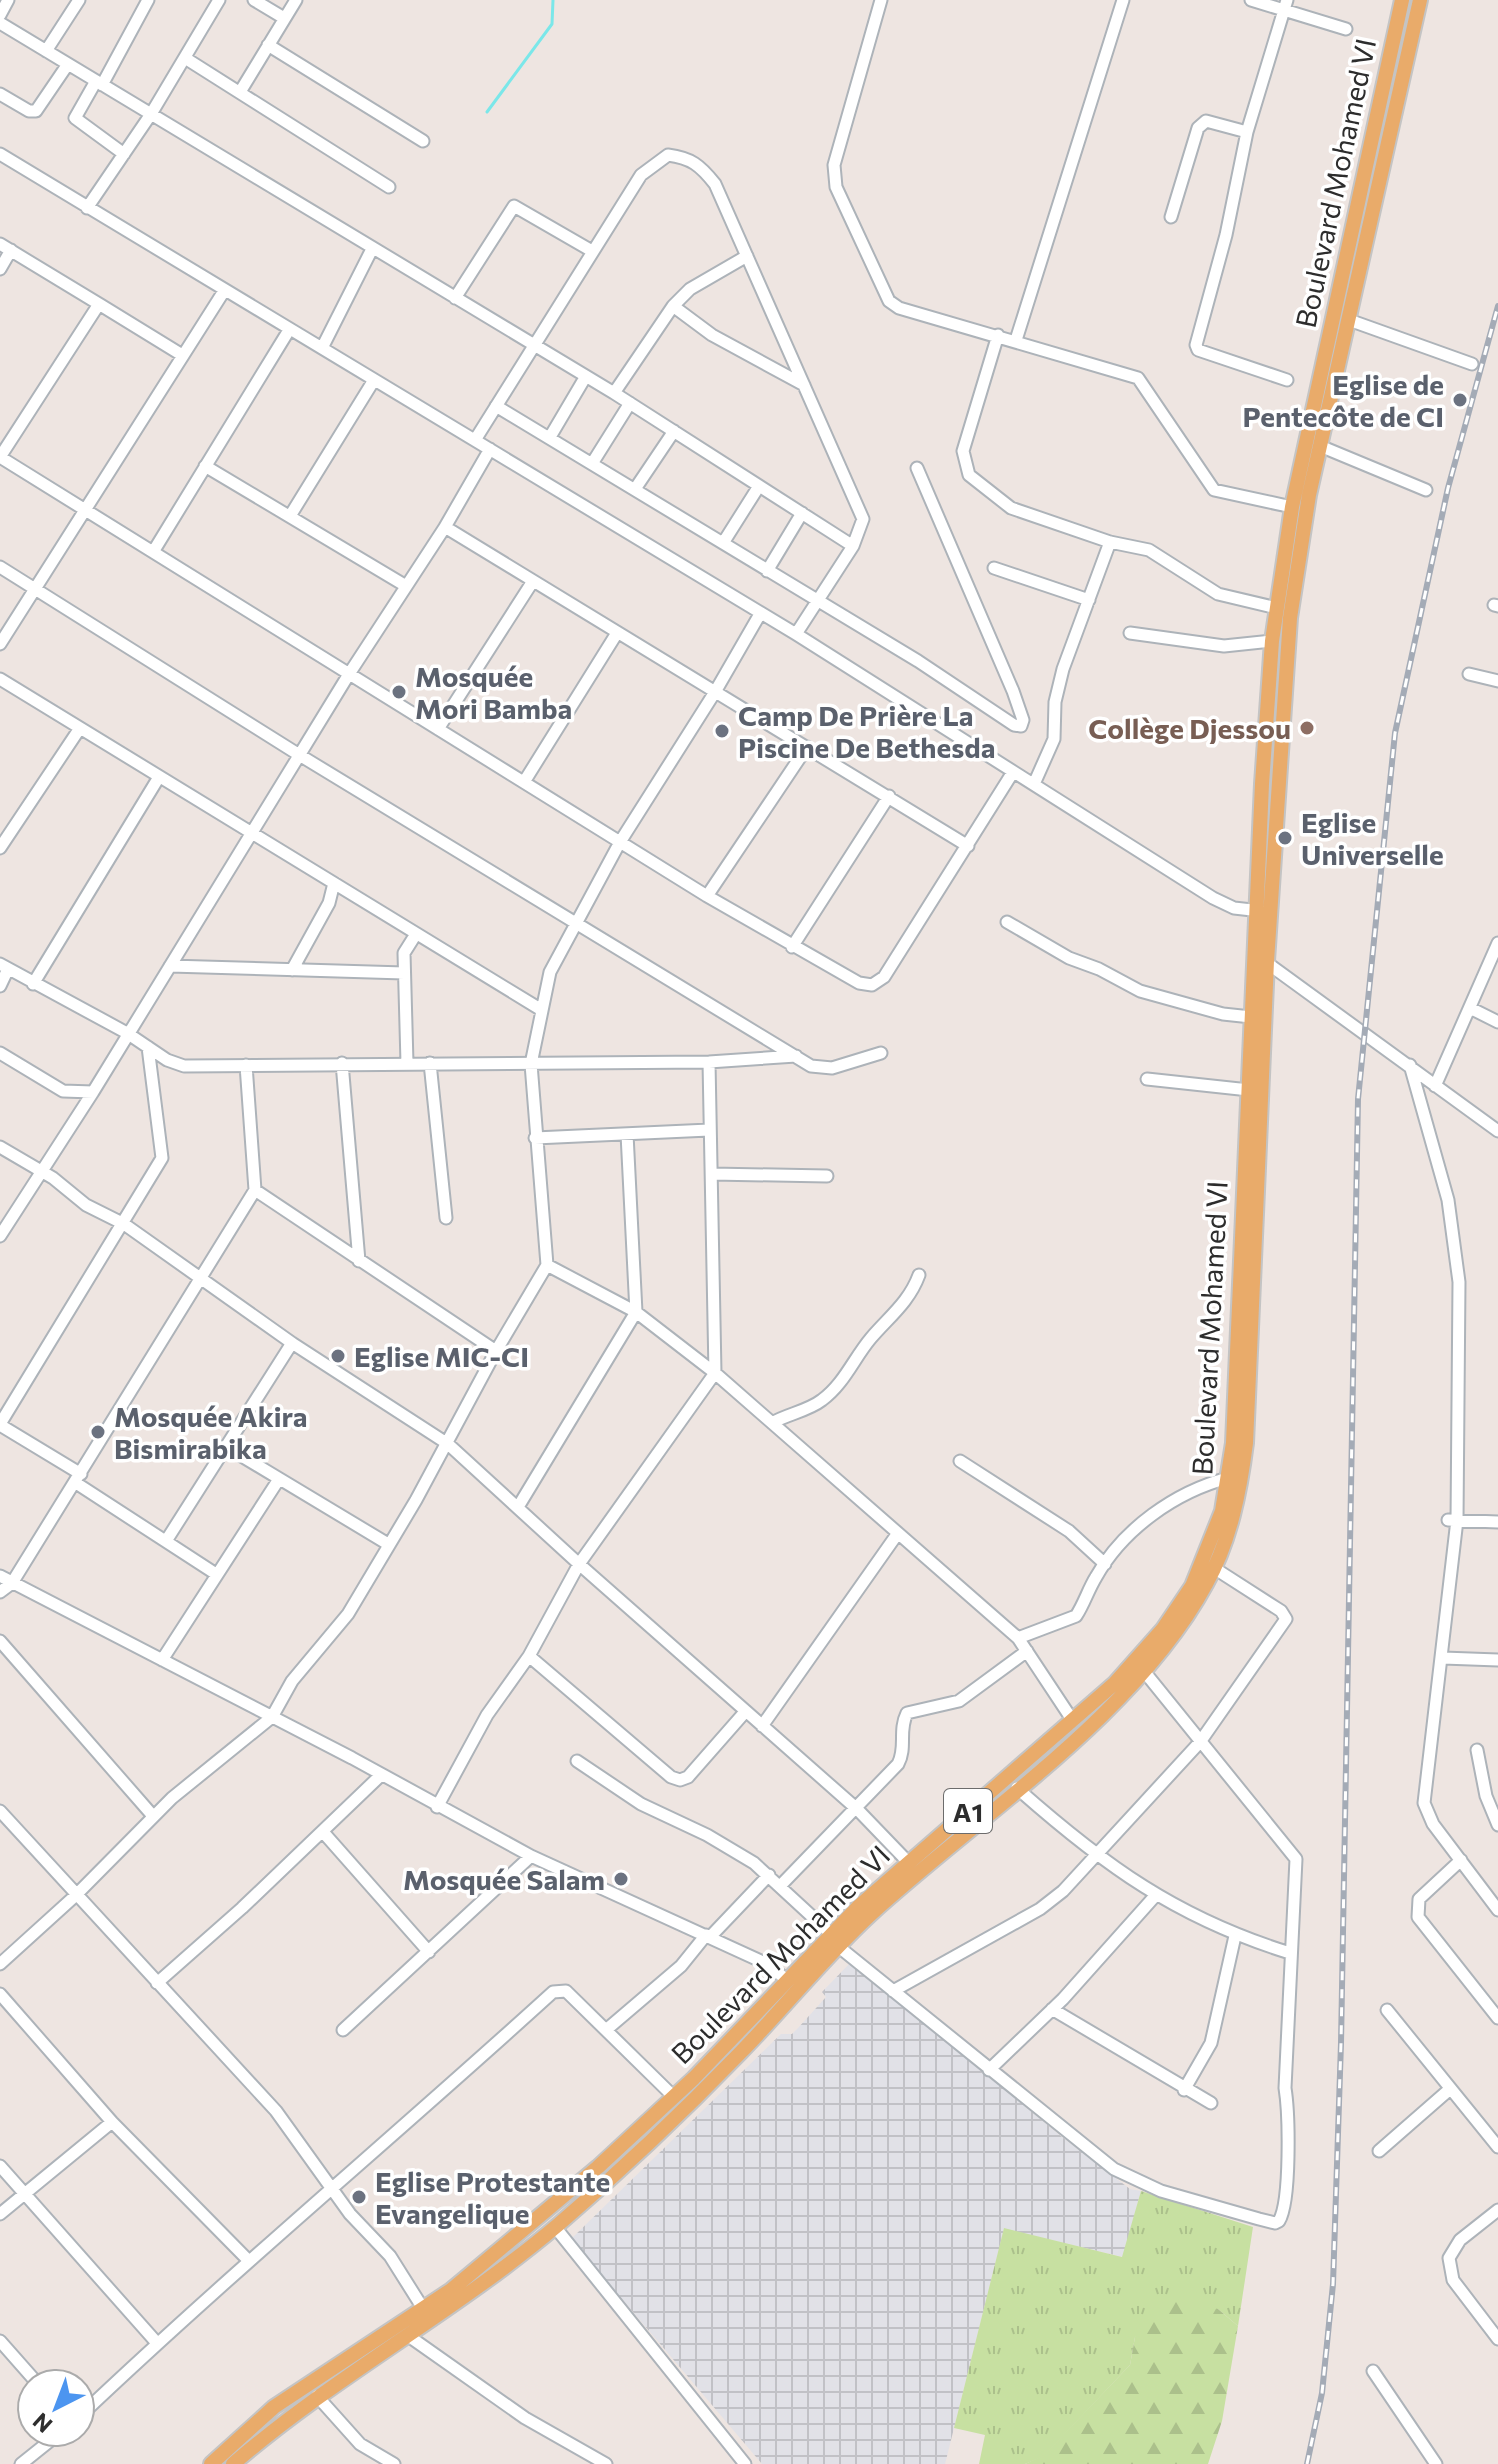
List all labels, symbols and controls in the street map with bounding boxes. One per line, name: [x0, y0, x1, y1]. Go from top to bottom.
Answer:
street label: Boulevard Mohamed VI: [1288, 35, 1382, 331]
place label: Eglise de Pentecôte de CI: [1242, 367, 1444, 433]
marker: Eglise de Pentecôte de CI: [1451, 391, 1469, 409]
place label: Mosquée Mori Bamba: [415, 659, 572, 725]
marker: Mosquée Mori Bamba: [390, 683, 408, 701]
place label: Camp De Prière La Piscine De Bethesda: [738, 698, 995, 764]
place label: Collège Djessou: [1088, 711, 1291, 745]
marker: Collège Djessou: [1298, 719, 1316, 737]
marker: Camp De Prière La Piscine De Bethesda: [713, 722, 731, 740]
place label: Eglise Universelle: [1301, 805, 1444, 871]
marker: Eglise Universelle: [1276, 829, 1294, 847]
street label: Boulevard Mohamed VI: [1184, 1180, 1234, 1476]
place label: Eglise MIC-CI: [354, 1339, 529, 1373]
marker: Eglise MIC-CI: [329, 1347, 347, 1365]
place label: Mosquée Akira Bismirabika: [114, 1399, 308, 1465]
marker: Mosquée Akira Bismirabika: [89, 1423, 107, 1441]
road number: A1: [944, 1789, 992, 1833]
street label: Boulevard Mohamed VI: [664, 1838, 896, 2070]
place label: Mosquée Salam: [403, 1862, 605, 1896]
marker: Mosquée Salam: [612, 1870, 630, 1888]
place label: Eglise Protestante Evangelique: [375, 2164, 610, 2230]
marker: Eglise Protestante Evangelique: [350, 2188, 368, 2206]
north arrow: [16, 2368, 96, 2448]
text: N: [27, 2408, 57, 2439]

